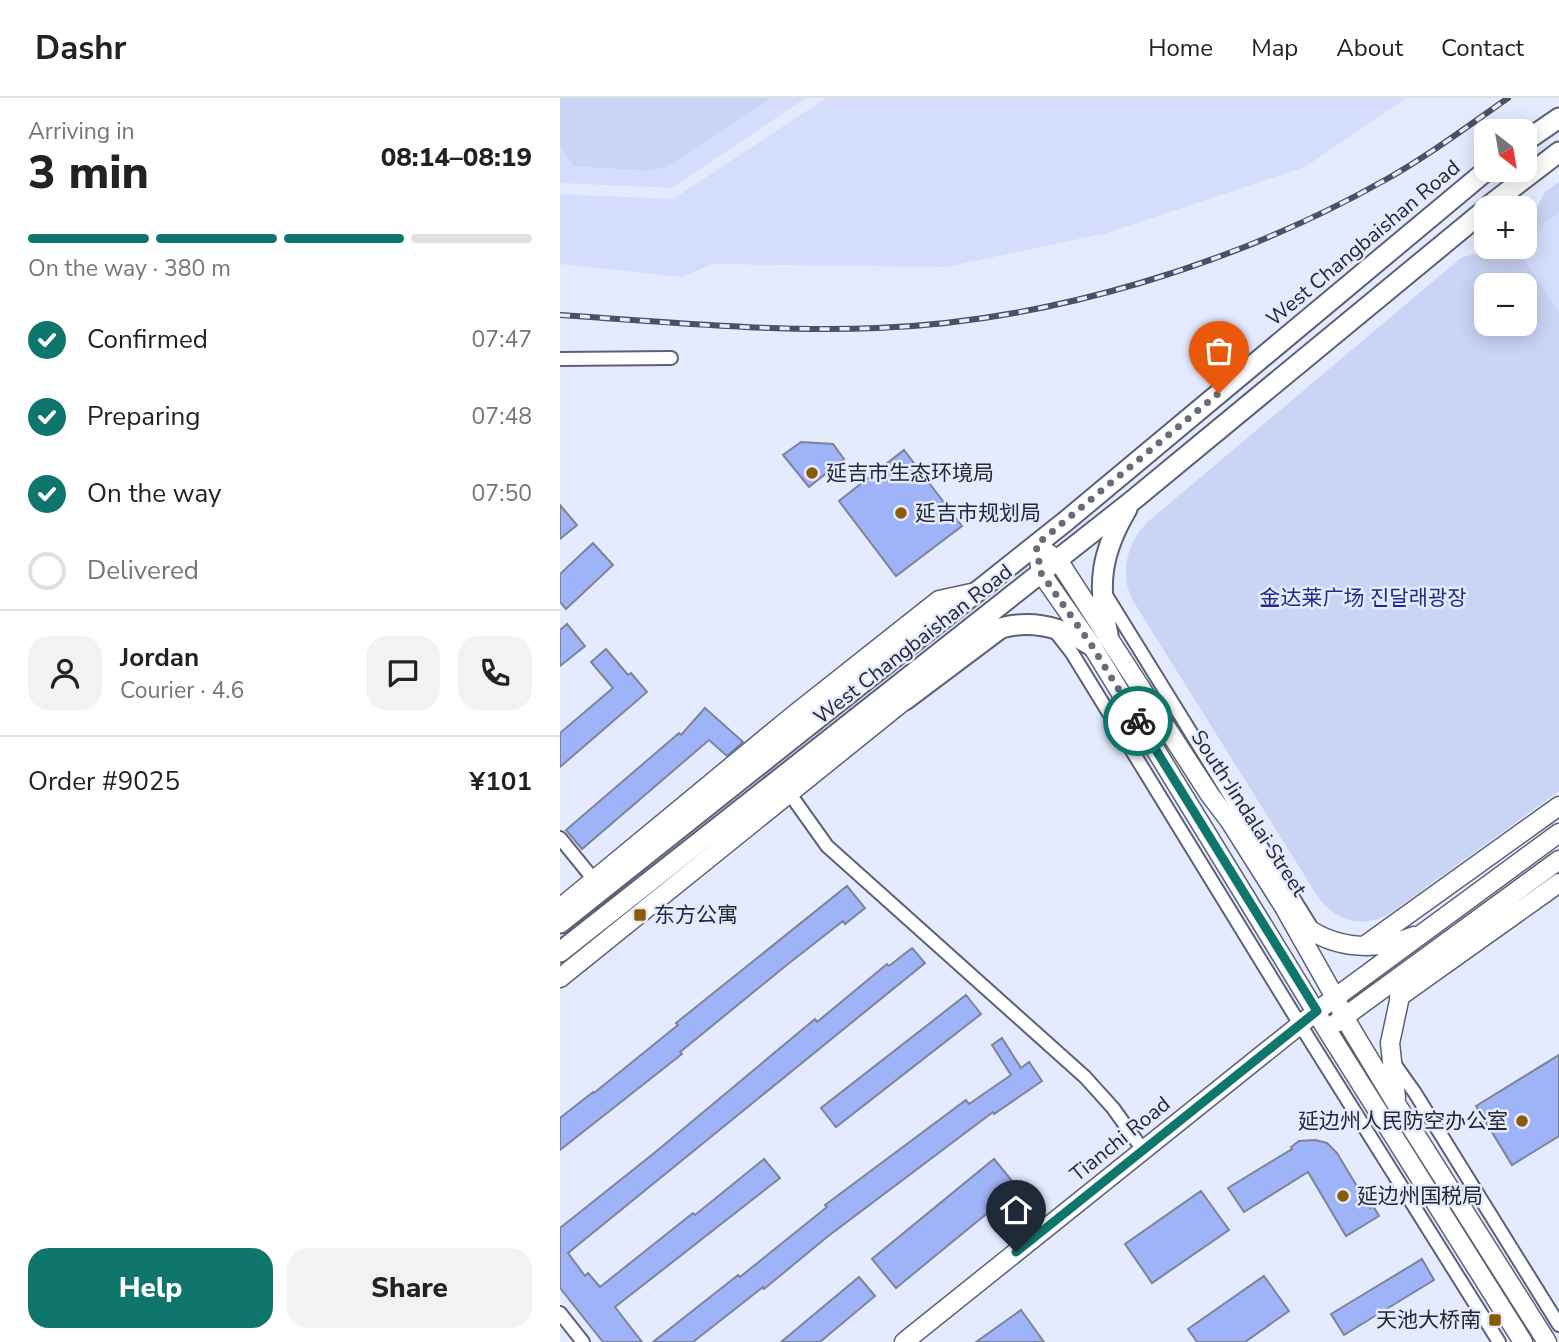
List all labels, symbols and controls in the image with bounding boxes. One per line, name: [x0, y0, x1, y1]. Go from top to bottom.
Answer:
text: Dashr: [35, 26, 127, 71]
text: Home: [1148, 32, 1213, 64]
text: Map: [1251, 32, 1298, 64]
text: About: [1336, 32, 1403, 64]
text: Contact: [1441, 32, 1524, 64]
text: Arriving in: [28, 116, 135, 147]
north arrow: [1474, 119, 1536, 182]
map controls: [1474, 119, 1537, 336]
text: 08:14–08:19: [381, 140, 532, 175]
text: 3 min: [28, 141, 149, 204]
street label: West Changbaishan Road: [1260, 154, 1466, 332]
button: +: [1474, 196, 1537, 259]
text: On the way · 380 m: [28, 253, 231, 284]
button: −: [1474, 273, 1537, 336]
icon: check: [28, 321, 66, 359]
pin: [1189, 321, 1249, 393]
text: Confirmed: [87, 322, 208, 357]
text: 07:47: [472, 324, 532, 355]
icon: bag: [1200, 332, 1238, 370]
icon: check: [28, 398, 66, 436]
text: Preparing: [87, 399, 200, 434]
text: 07:48: [472, 401, 532, 432]
place label: 延吉市生态环境局: [826, 459, 994, 487]
marker: 延吉市生态环境局: [804, 465, 820, 481]
icon: check: [28, 475, 66, 513]
text: On the way: [87, 476, 221, 511]
text: 07:50: [472, 478, 532, 509]
place label: 延吉市规划局: [915, 499, 1041, 527]
marker: 延吉市规划局: [893, 505, 909, 521]
text: Delivered: [87, 553, 199, 588]
street label: West Changbaishan Road: [808, 558, 1018, 730]
park label: 金达莱广场 진달래광장: [1260, 584, 1467, 612]
button: person: [28, 636, 102, 710]
button: chat: [366, 636, 440, 710]
button: phone: [458, 636, 532, 710]
text: Jordan: [120, 640, 199, 675]
text: Courier · 4.6: [120, 675, 244, 706]
courier: [1103, 686, 1173, 756]
icon: bike: [1119, 702, 1157, 740]
street label: South Jindalai Street: [1185, 724, 1314, 902]
text: Order #9025: [28, 764, 180, 799]
text: ¥101: [470, 764, 532, 799]
place label: 东方公寓: [654, 901, 738, 929]
marker: 东方公寓: [632, 907, 648, 923]
street label: Tianchi Road: [1064, 1090, 1176, 1188]
place label: 延边州人民防空办公室: [1298, 1107, 1508, 1135]
marker: 延边州人民防空办公室: [1514, 1113, 1530, 1129]
pin: [986, 1180, 1046, 1252]
place label: 延边州国税局: [1357, 1182, 1483, 1210]
marker: 延边州国税局: [1335, 1188, 1351, 1204]
icon: home: [997, 1191, 1035, 1229]
button: Help: [28, 1248, 273, 1328]
button: Share: [287, 1248, 532, 1328]
place label: 天池大桥南: [1376, 1306, 1481, 1334]
marker: 天池大桥南: [1487, 1312, 1503, 1328]

